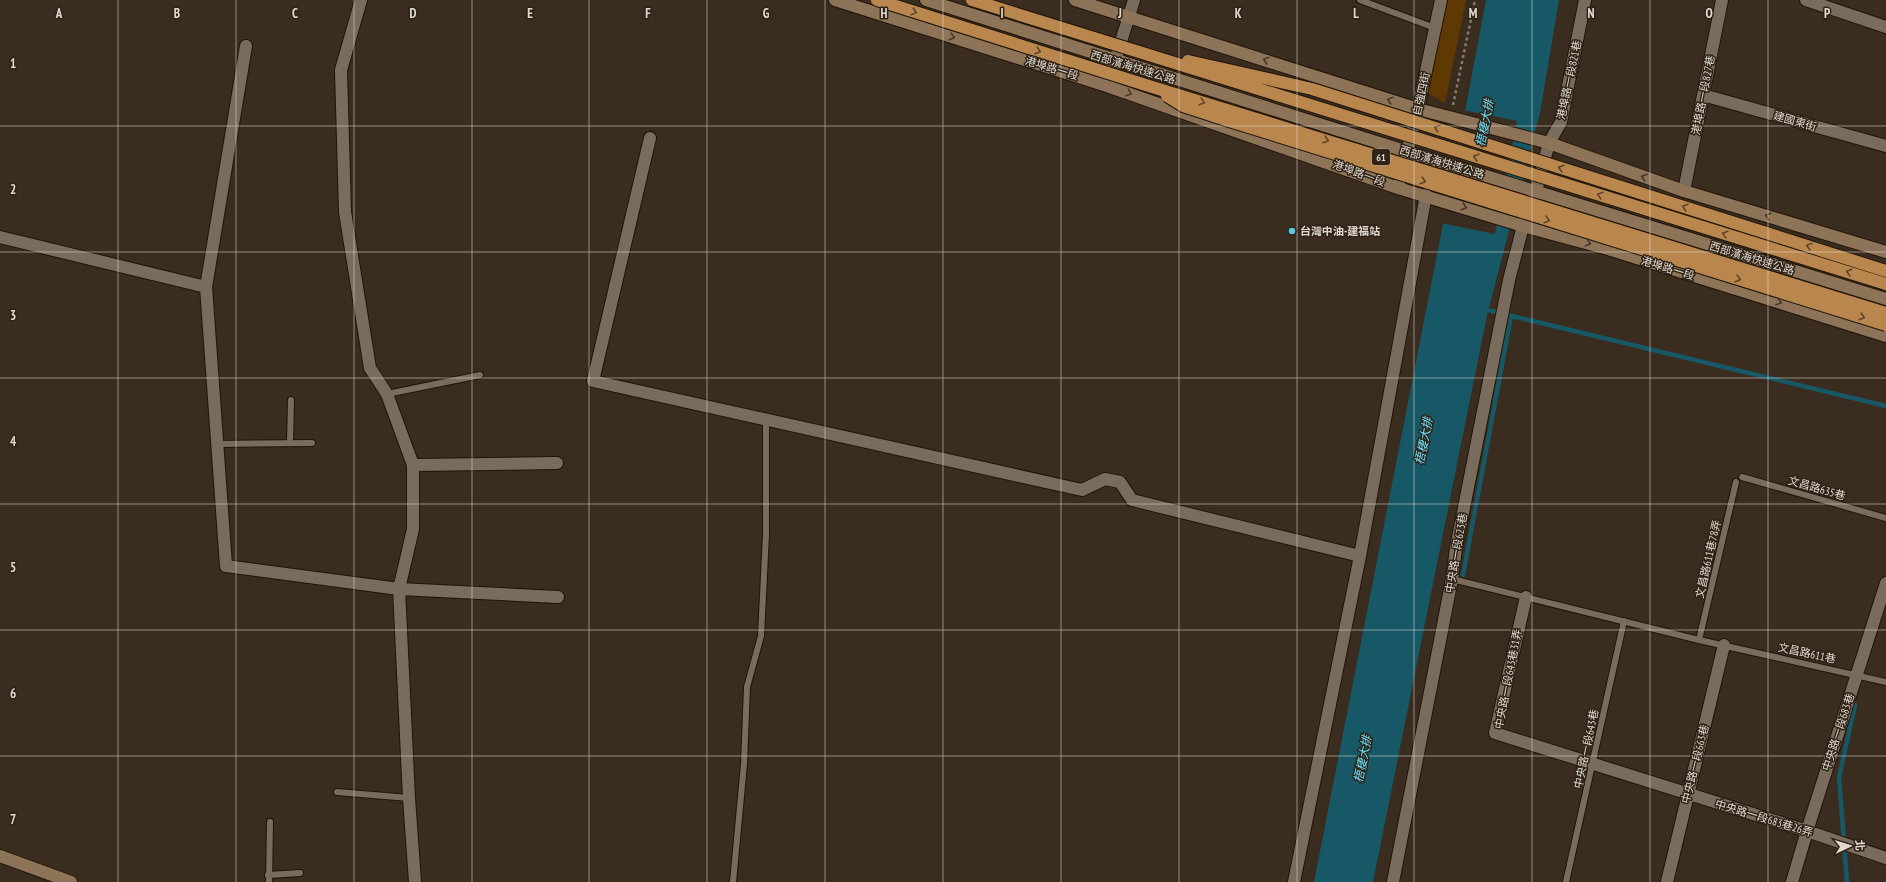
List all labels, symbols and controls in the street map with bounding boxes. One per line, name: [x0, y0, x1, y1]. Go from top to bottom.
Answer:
text: A: [55, 5, 63, 22]
text: B: [174, 5, 180, 22]
text: C: [292, 5, 298, 22]
text: D: [410, 5, 417, 22]
text: E: [527, 5, 533, 22]
text: F: [645, 5, 651, 22]
text: G: [763, 5, 770, 22]
text: H: [881, 5, 888, 22]
text: I: [1000, 5, 1004, 22]
text: J: [1117, 5, 1122, 22]
text: K: [1235, 5, 1242, 22]
text: L: [1353, 5, 1359, 22]
text: M: [1469, 5, 1478, 22]
text: N: [1587, 5, 1595, 22]
text: O: [1705, 5, 1713, 22]
text: P: [1824, 5, 1830, 22]
one-way arrow: [910, 7, 917, 16]
one-way arrow: [948, 32, 955, 41]
street label: 港埠路一段821巷: [1554, 39, 1584, 121]
one-way arrow: [1034, 46, 1041, 55]
street label: 西部濱海快速公路: [1089, 47, 1177, 87]
street label: 港埠路一段: [1024, 53, 1080, 83]
street label: 港埠路一段827巷: [1688, 54, 1718, 136]
text: 1: [10, 55, 16, 72]
one-way arrow: [1263, 56, 1270, 65]
street label: 自強四街: [1410, 71, 1432, 117]
one-way arrow: [1125, 89, 1132, 97]
one-way arrow: [1386, 96, 1393, 105]
water label: 梧棲大排: [1473, 96, 1497, 148]
one-way arrow: [1198, 97, 1205, 106]
street label: 建國東街: [1772, 108, 1818, 134]
one-way arrow: [1434, 124, 1441, 133]
one-way arrow: [1323, 135, 1330, 144]
street label: 西部濱海快速公路: [1398, 142, 1486, 182]
road number: 61: [1372, 149, 1390, 165]
one-way arrow: [1473, 153, 1480, 162]
street label: 港埠路一段: [1331, 157, 1387, 189]
one-way arrow: [1558, 164, 1565, 172]
one-way arrow: [1641, 173, 1648, 181]
one-way arrow: [1419, 176, 1426, 185]
text: 2: [10, 181, 16, 198]
one-way arrow: [1597, 191, 1604, 200]
one-way arrow: [1461, 202, 1468, 211]
one-way arrow: [1682, 203, 1689, 212]
one-way arrow: [1765, 212, 1772, 221]
one-way arrow: [1543, 215, 1550, 224]
place label: 台灣中油-建福站: [1300, 224, 1380, 238]
marker: 台灣中油-建福站: [1287, 226, 1297, 236]
one-way arrow: [1721, 230, 1728, 239]
one-way arrow: [1584, 238, 1591, 247]
street label: 西部濱海快速公路: [1708, 238, 1796, 278]
one-way arrow: [1805, 242, 1812, 251]
street label: 港埠路一段: [1640, 253, 1696, 283]
one-way arrow: [1845, 268, 1852, 277]
one-way arrow: [1734, 274, 1741, 283]
one-way arrow: [1775, 297, 1782, 306]
text: 3: [10, 307, 16, 324]
one-way arrow: [1858, 313, 1865, 321]
water label: 梧棲大排: [1412, 414, 1436, 466]
text: 4: [10, 433, 17, 450]
street label: 文昌路635巷: [1787, 473, 1847, 503]
street label: 中央路一段623巷: [1442, 512, 1470, 594]
street label: 文昌路611巷78弄: [1692, 519, 1724, 599]
text: 5: [10, 559, 16, 576]
street label: 中央路一段643巷31弄: [1491, 628, 1525, 730]
street label: 文昌路611巷: [1777, 640, 1837, 666]
text: 6: [10, 685, 16, 702]
street label: 中央路一段683巷: [1819, 691, 1857, 773]
street label: 中央路一段643巷: [1571, 708, 1601, 790]
street label: 中央路一段663巷: [1678, 723, 1712, 805]
water label: 梧棲大排: [1351, 732, 1375, 784]
street label: 中央路一段683巷26弄: [1713, 796, 1815, 840]
text: 7: [10, 811, 16, 828]
north arrow: [1830, 826, 1870, 866]
text: 北: [1853, 839, 1867, 851]

